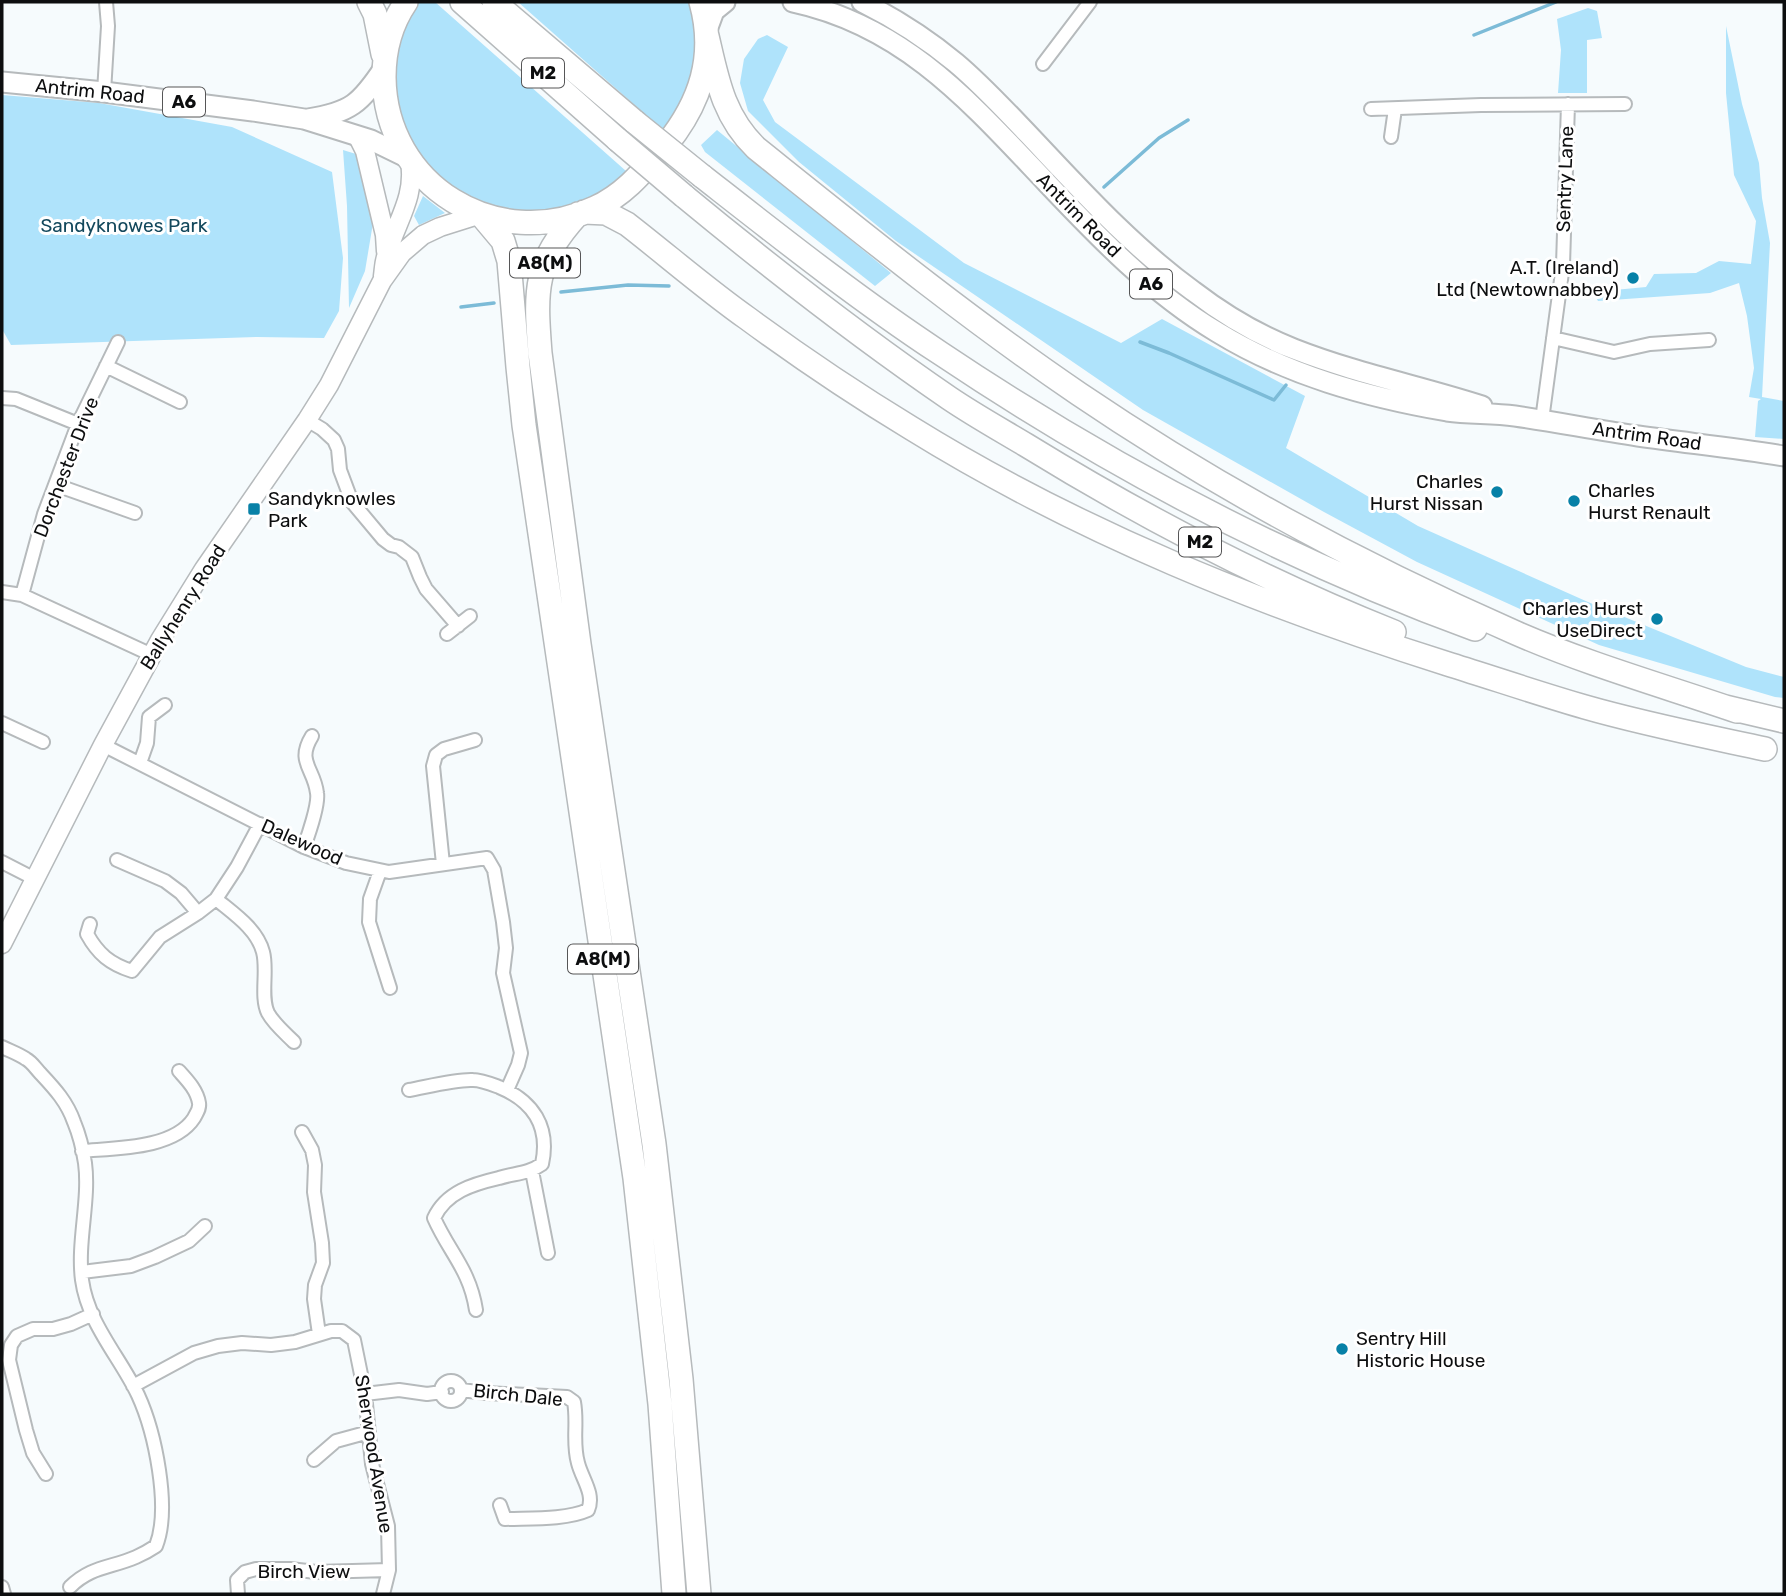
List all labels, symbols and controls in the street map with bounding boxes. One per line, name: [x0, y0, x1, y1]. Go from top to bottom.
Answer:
road number: M2: [522, 58, 564, 88]
street label: Antrim Road: [34, 74, 146, 108]
road number: A6: [163, 88, 205, 116]
street label: Sentry Lane: [1552, 125, 1578, 233]
street label: Antrim Road: [1032, 168, 1126, 262]
park label: Sandyknowes Park: [40, 214, 208, 237]
road number: A8(M): [510, 248, 580, 278]
place label: A.T. (Ireland) Ltd (Newtownabbey): [1436, 256, 1619, 301]
road number: A6: [1130, 270, 1172, 298]
marker: A.T. (Ireland) Ltd (Newtownabbey): [1625, 270, 1641, 286]
street label: Dorchester Drive: [29, 393, 103, 541]
street label: Antrim Road: [1591, 417, 1703, 455]
place label: Charles Hurst Nissan: [1370, 470, 1483, 515]
place label: Charles Hurst Renault: [1588, 479, 1711, 524]
marker: Charles Hurst Nissan: [1489, 484, 1505, 500]
place label: Sandyknowles Park: [268, 487, 396, 532]
marker: Charles Hurst Renault: [1566, 493, 1582, 509]
marker: Sandyknowles Park: [246, 501, 262, 517]
road number: M2: [1179, 528, 1221, 556]
street label: Ballyhenry Road: [135, 540, 231, 674]
place label: Charles Hurst UseDirect: [1522, 597, 1644, 642]
marker: Charles Hurst UseDirect: [1649, 611, 1665, 627]
street label: Dalewood: [258, 814, 346, 870]
road number: A8(M): [568, 944, 638, 974]
place label: Sentry Hill Historic House: [1356, 1327, 1485, 1372]
marker: Sentry Hill Historic House: [1334, 1341, 1350, 1357]
street label: Sherwood Avenue: [350, 1373, 398, 1535]
street label: Birch Dale: [472, 1379, 564, 1411]
street label: Birch View: [257, 1560, 351, 1583]

